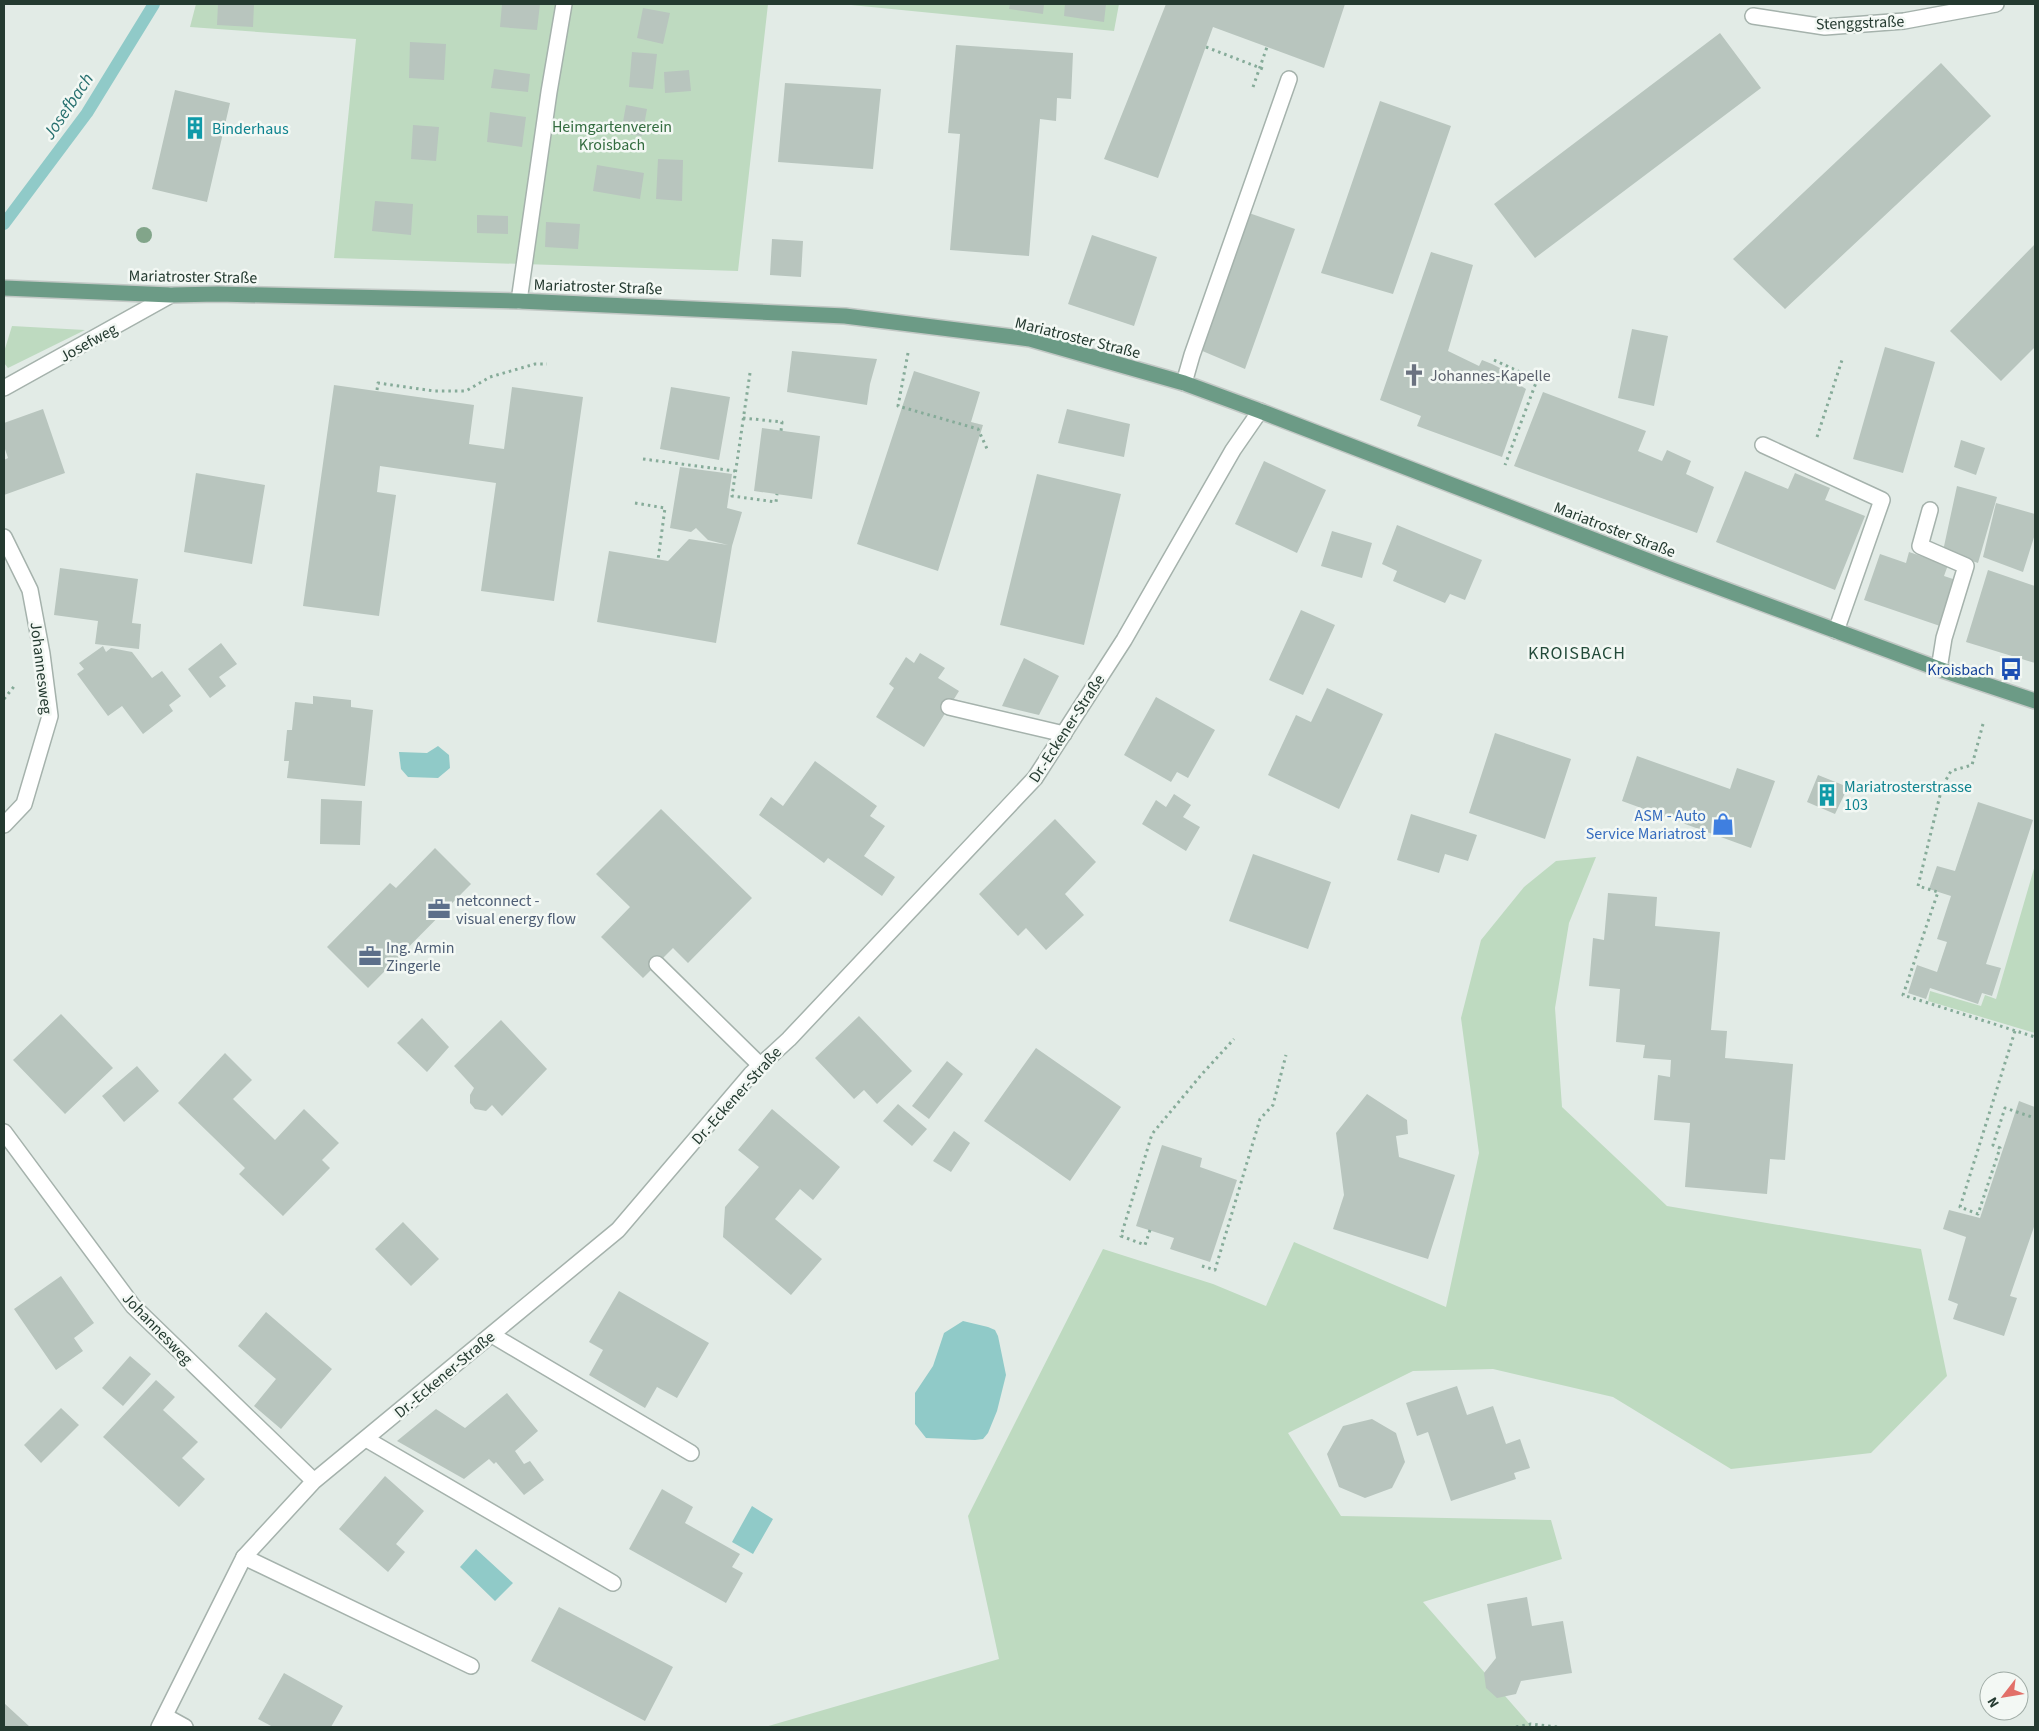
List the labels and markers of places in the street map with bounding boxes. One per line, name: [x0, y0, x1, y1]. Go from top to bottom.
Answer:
building icon: Binderhaus: [182, 115, 208, 141]
place label: Binderhaus: [212, 118, 289, 140]
church icon: Johannes-Kapelle: [1401, 362, 1427, 388]
place label: Johannes-Kapelle: [1430, 365, 1551, 387]
bus stop icon: Kroisbach: [1998, 656, 2024, 682]
place label: Kroisbach: [1927, 659, 1994, 681]
place label: Mariatrosterstrasse 103: [1844, 776, 1972, 816]
building icon: Mariatrosterstrasse 103: [1814, 782, 1840, 808]
place label: ASM - Auto Service Mariatrost: [1586, 805, 1707, 845]
shop icon: ASM - Auto Service Mariatrost: [1710, 811, 1736, 837]
place label: netconnect - visual energy flow: [456, 890, 577, 930]
office icon: netconnect - visual energy flow: [426, 896, 452, 922]
place label: Ing. Armin Zingerle: [386, 937, 454, 977]
office icon: Ing. Armin Zingerle: [357, 943, 383, 969]

